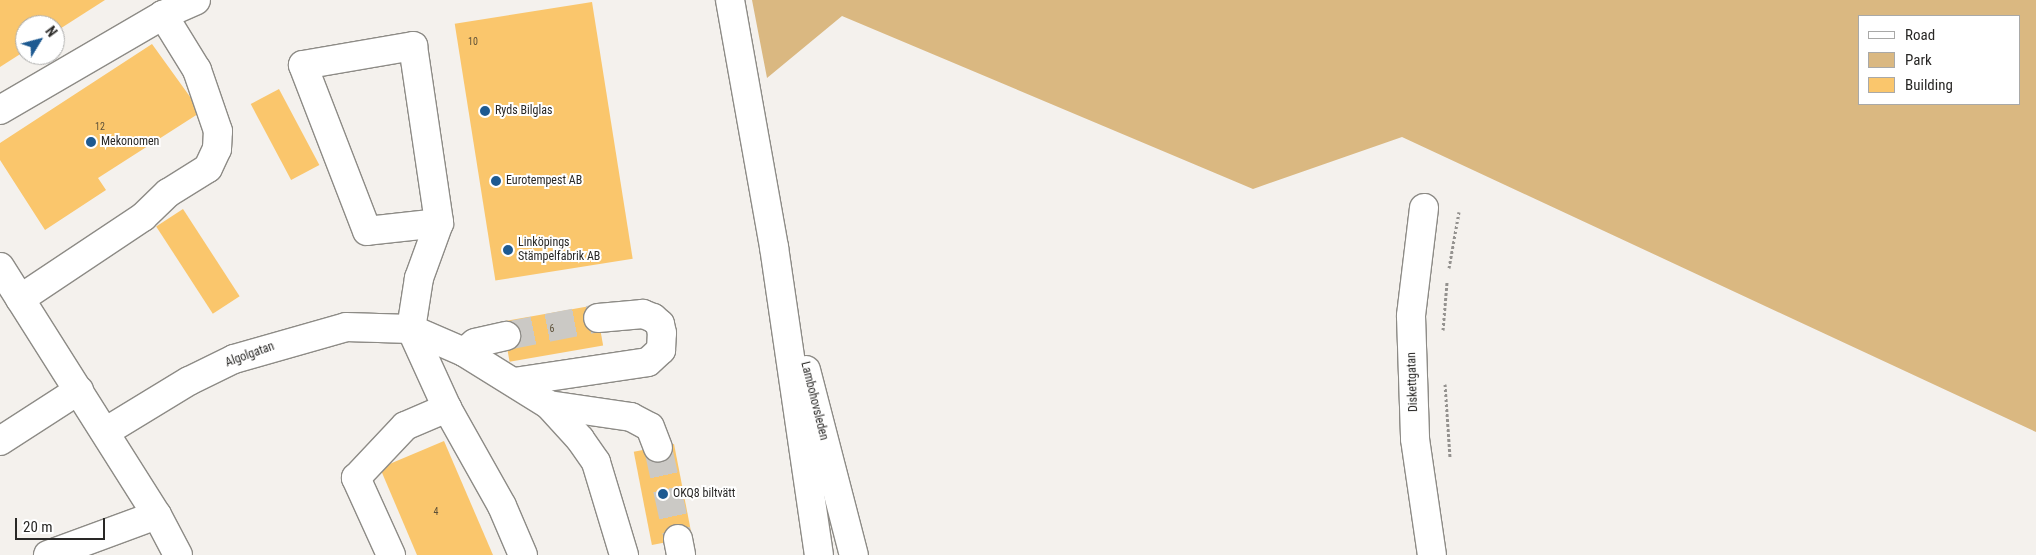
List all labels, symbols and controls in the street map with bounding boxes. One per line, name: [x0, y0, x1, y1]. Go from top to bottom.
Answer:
north arrow: [15, 15, 65, 65]
legend: [1858, 15, 2021, 105]
text: N: [42, 23, 60, 40]
text: Road: [1905, 26, 1935, 44]
house number: 10: [468, 36, 478, 48]
text: Park: [1905, 51, 1932, 69]
text: Building: [1905, 76, 1953, 94]
place label: Ryds Bilglas: [495, 104, 552, 118]
marker: Ryds Bilglas: [479, 105, 491, 117]
house number: 12: [95, 121, 105, 133]
place label: Mekonomen: [101, 135, 159, 149]
marker: Mekonomen: [85, 136, 97, 148]
place label: Eurotempest AB: [506, 174, 582, 188]
marker: Eurotempest AB: [490, 175, 502, 187]
place label: Linköpings Stämpelfabrik AB: [518, 236, 600, 264]
marker: Linköpings Stämpelfabrik AB: [502, 244, 514, 256]
house number: 6: [550, 323, 554, 335]
street label: Algolgatan: [224, 339, 276, 371]
street label: Diskettgatan: [1405, 352, 1421, 412]
street label: Lambohovsleden: [797, 360, 831, 442]
place label: OKQ8 biltvätt: [673, 487, 735, 501]
marker: OKQ8 biltvätt: [657, 488, 669, 500]
house number: 4: [434, 506, 438, 518]
scale bar: [18, 508, 108, 540]
text: 20 m: [23, 518, 53, 536]

